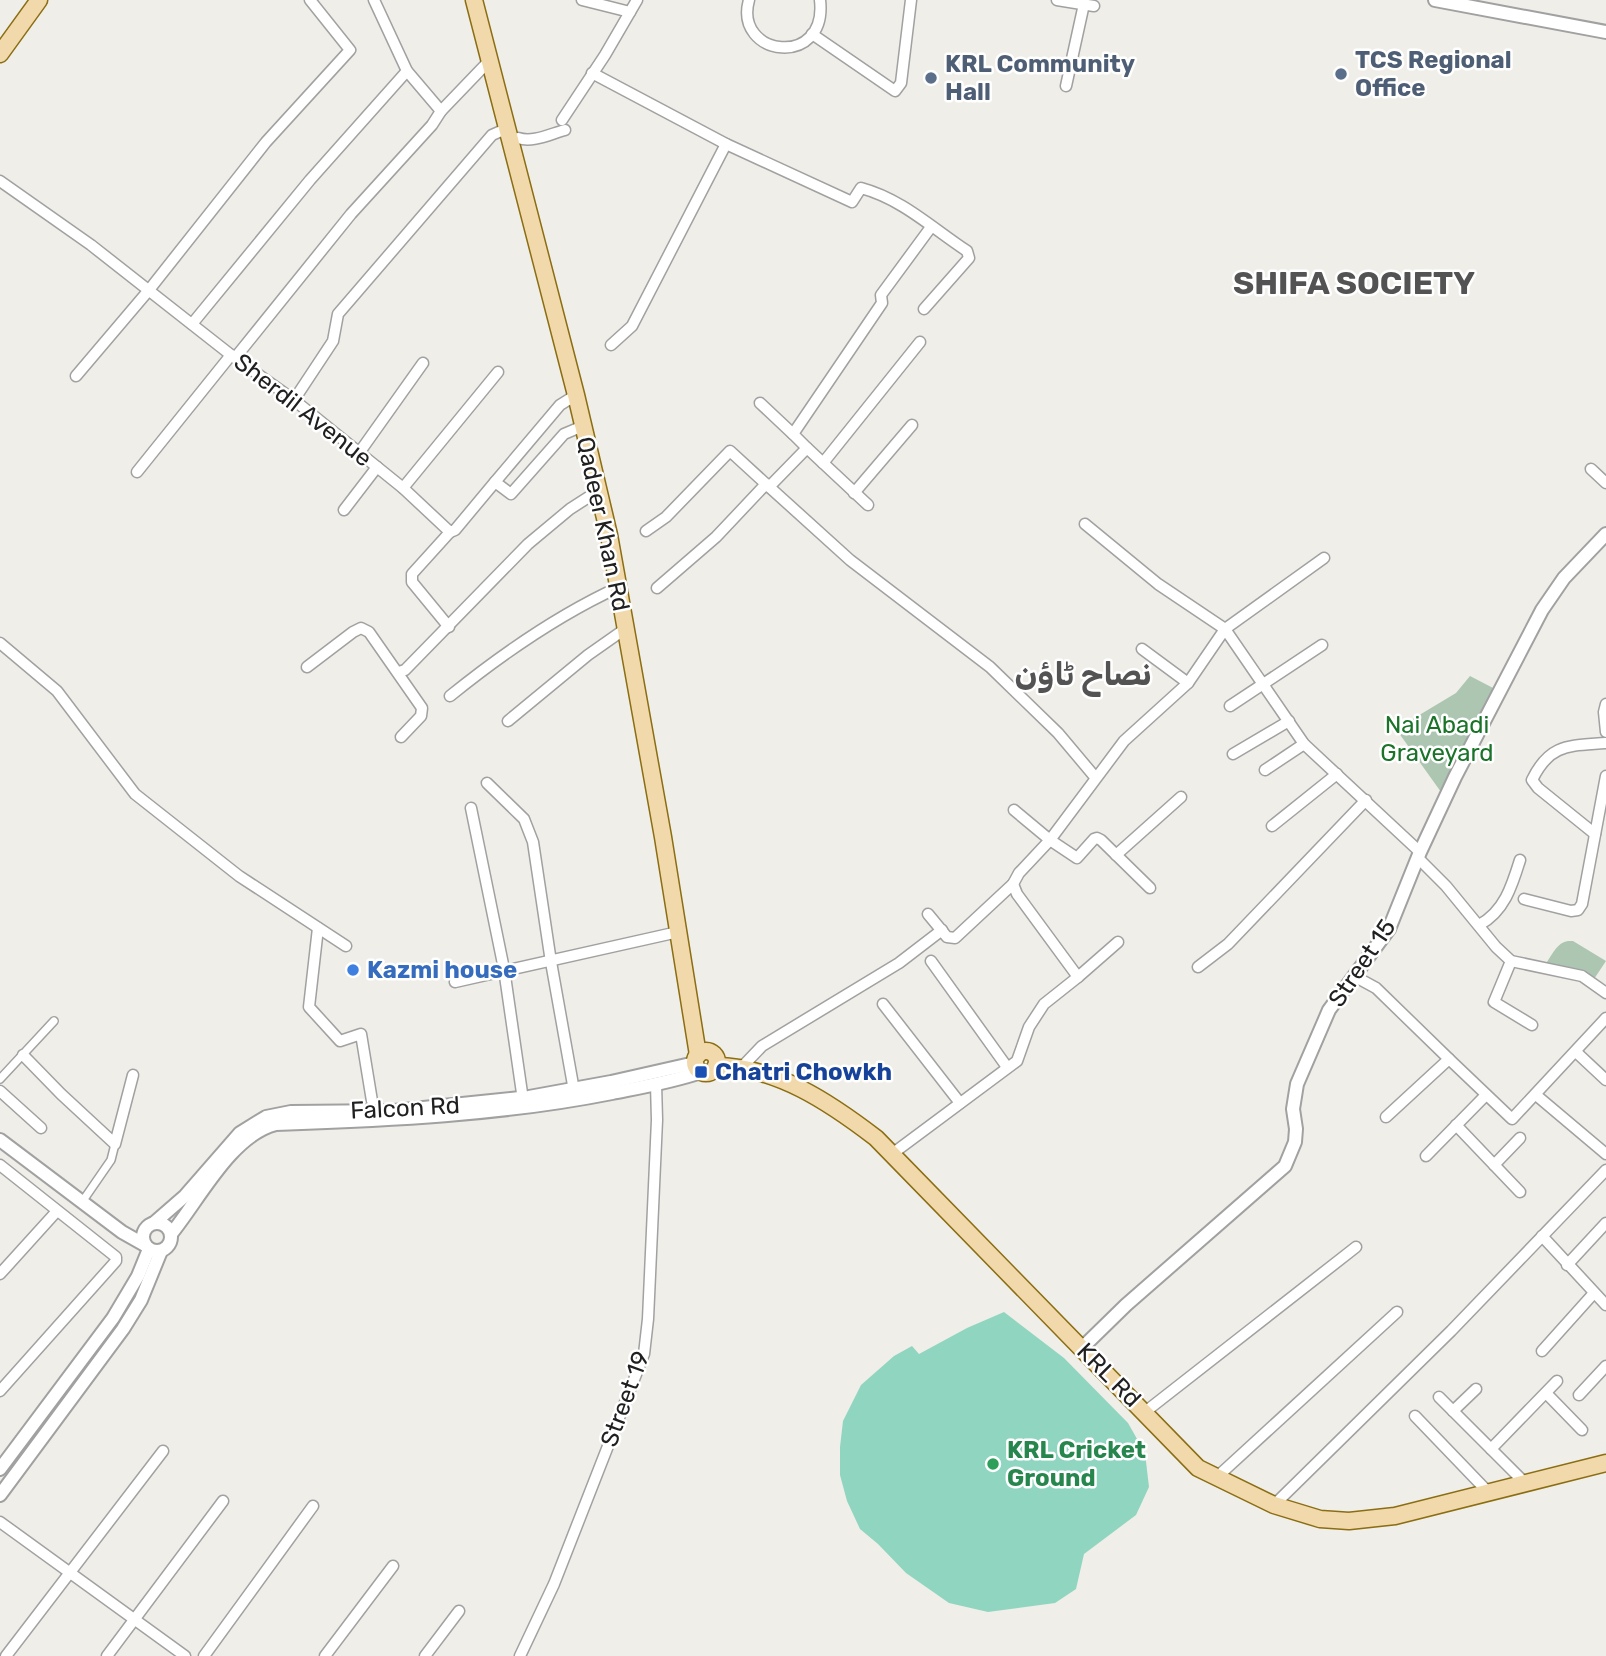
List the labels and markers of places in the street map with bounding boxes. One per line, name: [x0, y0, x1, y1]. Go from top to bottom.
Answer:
place label: TCS Regional Office: [1355, 46, 1512, 102]
place label: KRL Community Hall: [945, 50, 1135, 106]
marker: TCS Regional Office: [1333, 66, 1349, 82]
marker: KRL Community Hall: [923, 70, 939, 86]
place label: Kazmi house: [367, 956, 517, 984]
marker: Kazmi house: [345, 962, 361, 978]
place label: Chatri Chowkh: [715, 1058, 892, 1086]
marker: Chatri Chowkh: [693, 1064, 709, 1080]
place label: KRL Cricket Ground: [1007, 1436, 1146, 1492]
marker: KRL Cricket Ground: [985, 1456, 1001, 1472]

